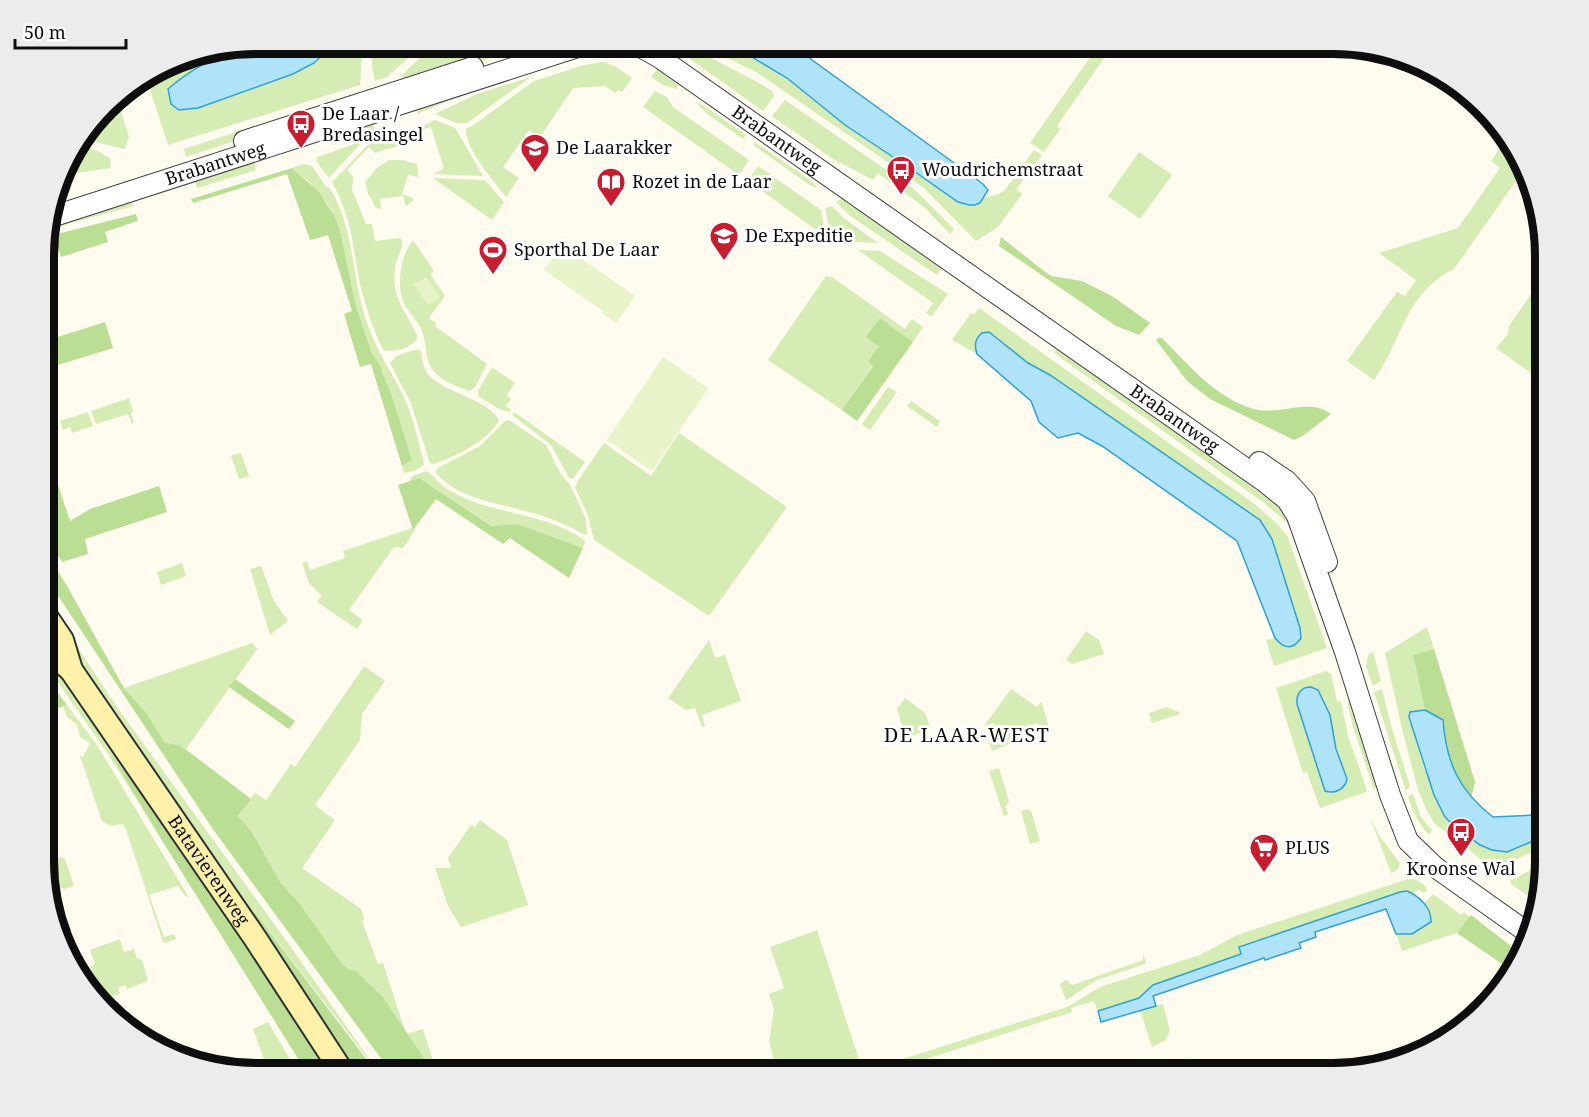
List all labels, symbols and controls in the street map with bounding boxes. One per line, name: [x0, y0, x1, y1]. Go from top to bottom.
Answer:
scale bar: [15, 12, 126, 50]
text: 50 m: [24, 20, 66, 44]
street label: Brabantweg: [728, 99, 827, 179]
place label: De Laar / Bredasingel: [322, 101, 424, 146]
bus stop icon: De Laar / Bredasingel: [285, 108, 317, 150]
school or university icon: De Laarakker: [519, 132, 551, 174]
street label: Brabantweg: [162, 135, 269, 190]
place label: De Laarakker: [556, 135, 672, 159]
bus stop icon: Woudrichemstraat: [885, 154, 917, 196]
place label: Woudrichemstraat: [922, 157, 1083, 181]
library icon: Rozet in de Laar: [595, 166, 627, 208]
place label: Rozet in de Laar: [632, 169, 772, 193]
school or university icon: De Expeditie: [708, 220, 740, 262]
place label: De Expeditie: [745, 223, 853, 247]
sports icon: Sporthal De Laar: [477, 234, 509, 276]
place label: Sporthal De Laar: [514, 237, 660, 261]
street label: Brabantweg: [1126, 378, 1225, 458]
district label: DE LAAR-WEST: [884, 721, 1050, 748]
street label: Batavierenweg: [163, 810, 256, 930]
bus stop icon: Kroonse Wal: [1445, 816, 1477, 858]
supermarket icon: PLUS: [1248, 832, 1280, 874]
place label: PLUS: [1285, 835, 1330, 859]
place label: Kroonse Wal: [1406, 856, 1516, 880]

